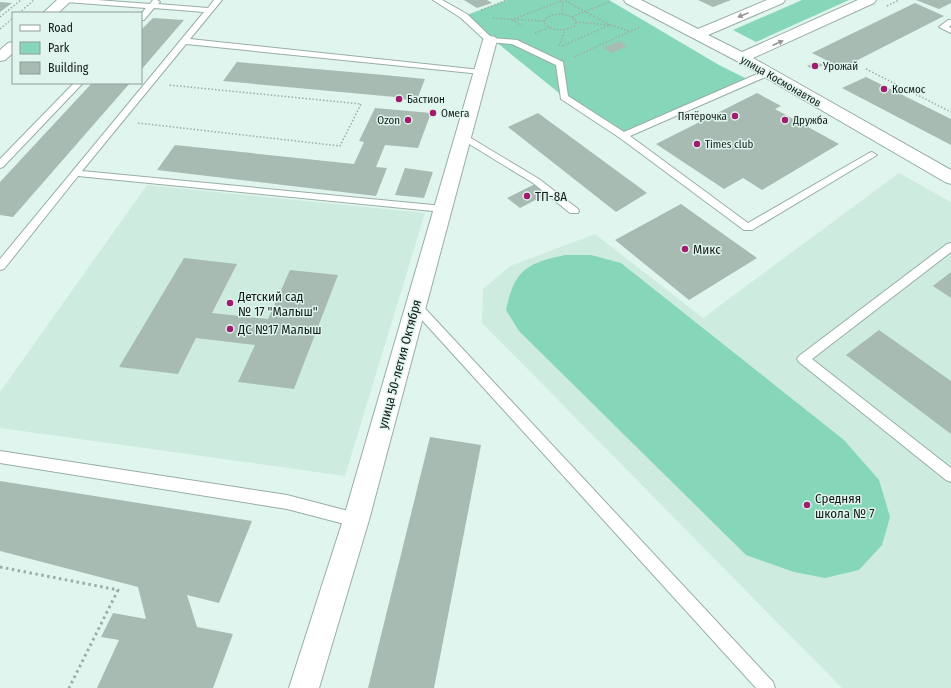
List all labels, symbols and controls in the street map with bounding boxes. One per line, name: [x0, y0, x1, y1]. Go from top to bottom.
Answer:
legend: [12, 12, 142, 84]
one-way arrow: [736, 13, 748, 19]
text: Road: [48, 21, 73, 35]
one-way arrow: [772, 40, 784, 46]
text: Park: [48, 41, 70, 55]
street label: улица Космонавтов: [738, 53, 823, 110]
place label: Урожай: [822, 60, 858, 73]
text: Building: [48, 61, 89, 75]
marker: Урожай: [810, 61, 820, 71]
place label: Космос: [892, 83, 926, 96]
marker: Космос: [879, 84, 889, 94]
place label: Бастион: [407, 93, 445, 106]
marker: Бастион: [394, 94, 404, 104]
place label: Омега: [441, 107, 469, 120]
marker: Омега: [428, 108, 438, 118]
place label: Пятёрочка: [678, 110, 727, 123]
marker: Пятёрочка: [730, 111, 740, 121]
place label: Ozon: [377, 114, 400, 127]
place label: Дружба: [792, 114, 828, 127]
marker: Ozon: [403, 115, 413, 125]
marker: Дружба: [780, 115, 790, 125]
place label: Times club: [705, 138, 753, 151]
marker: Times club: [692, 139, 702, 149]
place label: ТП-8А: [535, 189, 567, 204]
marker: ТП-8А: [522, 191, 532, 201]
place label: Микс: [693, 242, 721, 257]
marker: Микс: [680, 244, 690, 254]
place label: Детский сад № 17 "Малыш": [237, 289, 318, 319]
marker: Детский сад № 17 "Малыш": [225, 298, 235, 308]
street label: улица 50-летия Октября: [375, 298, 424, 430]
place label: ДС №17 Малыш: [237, 322, 322, 337]
marker: ДС №17 Малыш: [225, 324, 235, 334]
place label: Средняя школа № 7: [815, 491, 875, 521]
marker: Средняя школа № 7: [802, 500, 812, 510]

